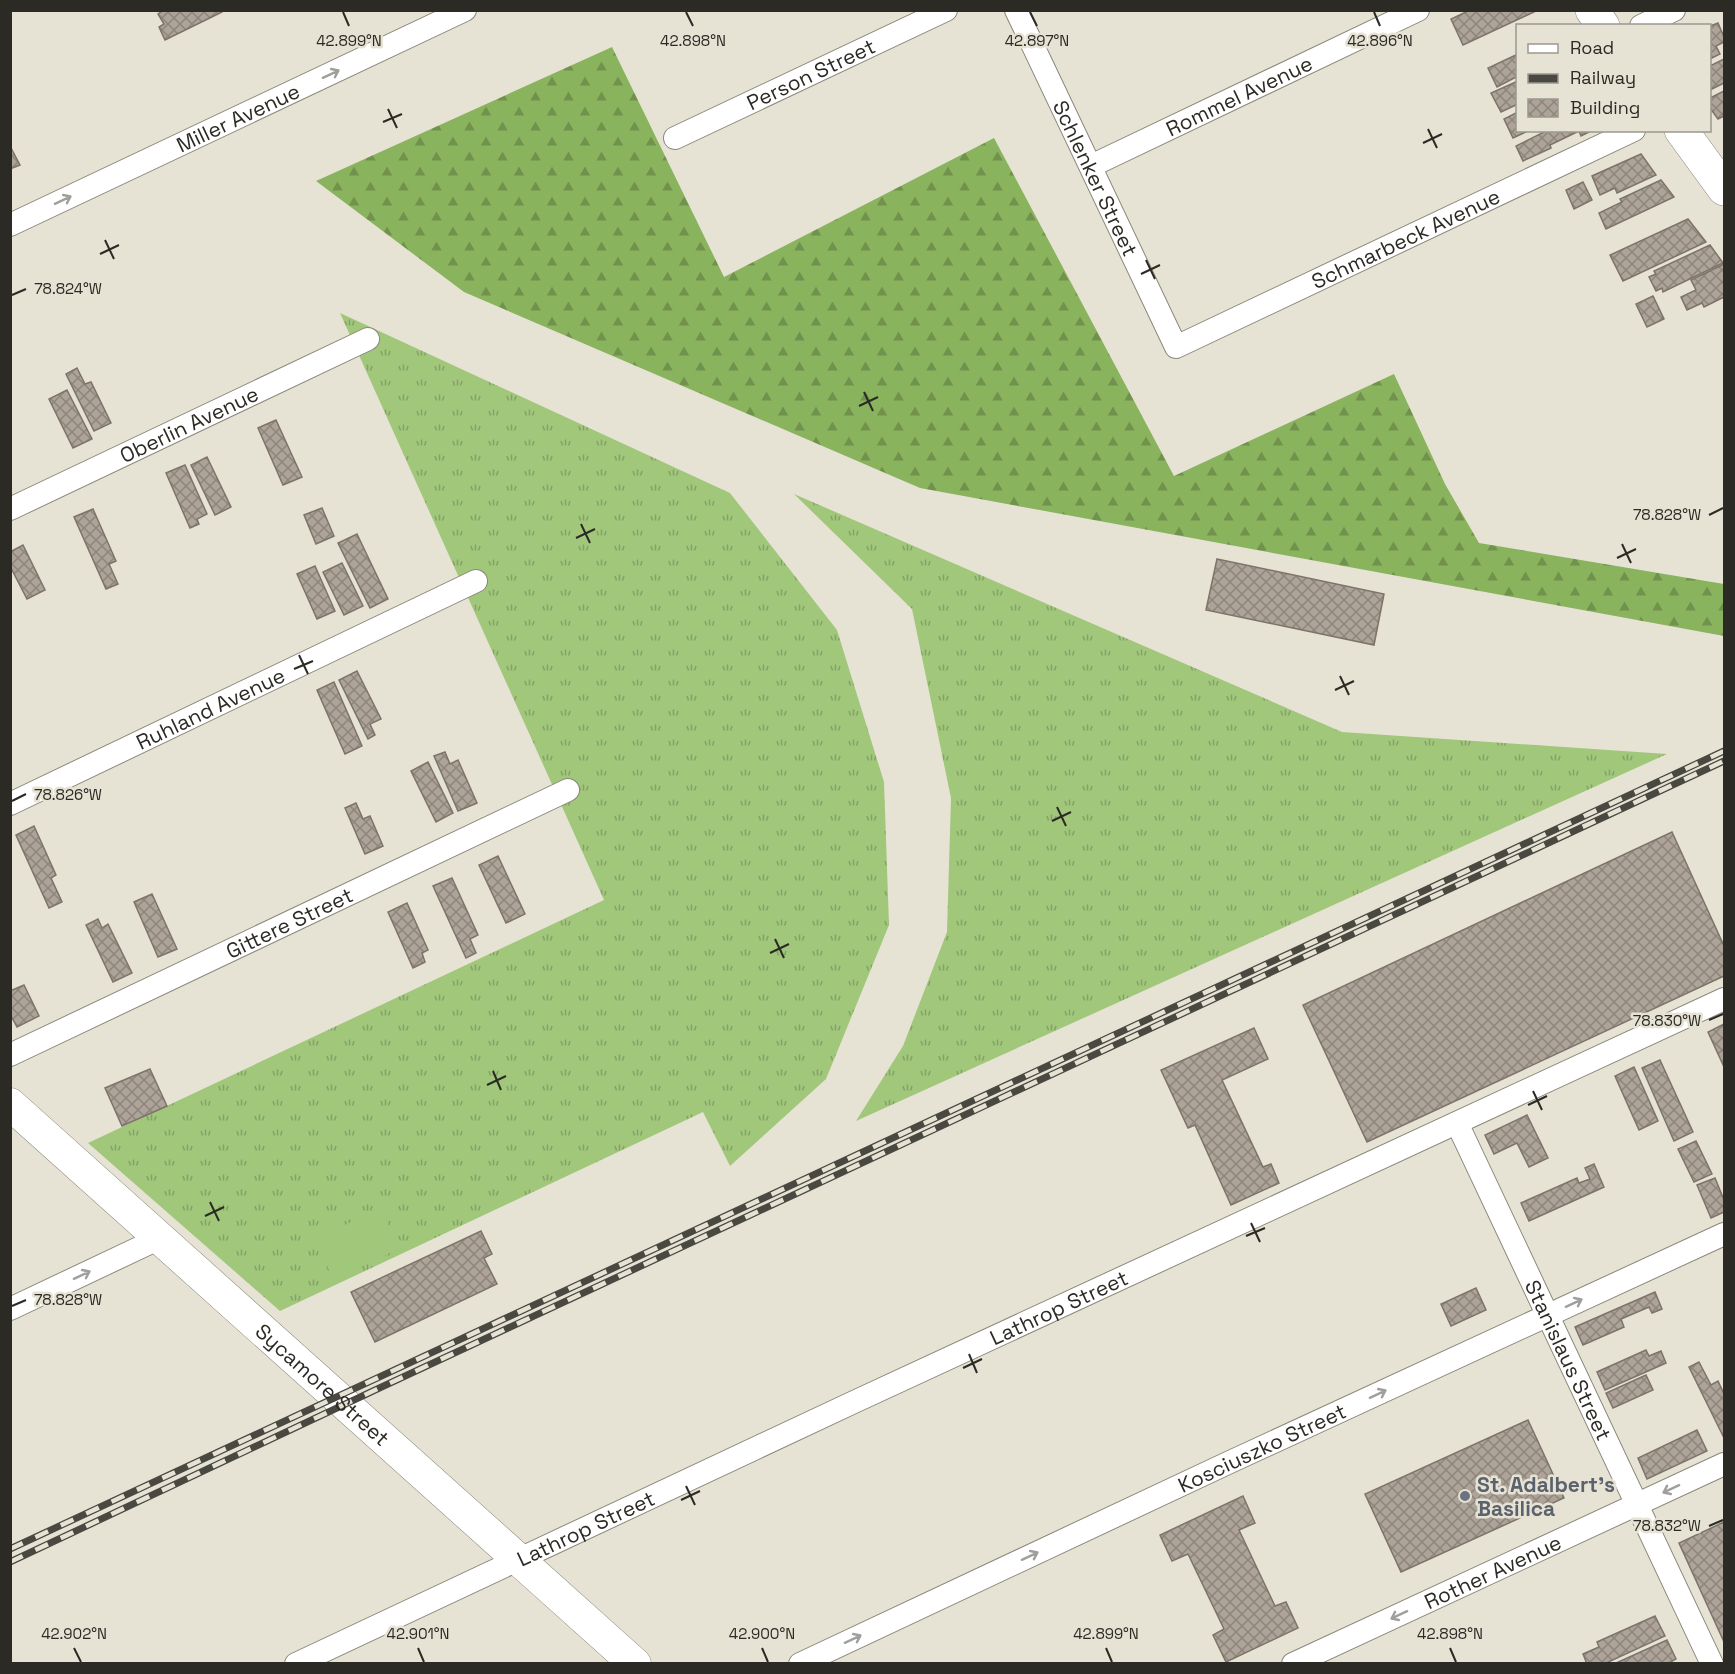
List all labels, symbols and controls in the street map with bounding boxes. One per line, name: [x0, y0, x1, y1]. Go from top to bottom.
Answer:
legend: [1516, 24, 1711, 132]
text: 42.899°N: [316, 31, 382, 50]
text: 42.898°N: [660, 31, 726, 50]
text: 42.897°N: [1005, 31, 1069, 50]
text: 42.896°N: [1347, 31, 1413, 50]
street label: Person Street: [742, 32, 879, 116]
text: Road: [1570, 36, 1614, 59]
street label: Rommel Avenue: [1161, 49, 1317, 142]
text: Railway: [1570, 66, 1636, 89]
one-way arrow: [321, 67, 339, 79]
street label: Miller Avenue: [172, 77, 304, 158]
street label: Schlenker Street: [1047, 96, 1144, 260]
text: Building: [1570, 96, 1640, 119]
street label: Schmarbeck Avenue: [1307, 182, 1504, 294]
one-way arrow: [54, 194, 72, 206]
text: 78.824°W: [34, 279, 102, 298]
street label: Oberlin Avenue: [115, 380, 263, 469]
text: 78.828°W: [1633, 505, 1701, 524]
street label: Ruhland Avenue: [131, 661, 289, 755]
text: 78.826°W: [34, 785, 102, 804]
street label: Gittere Street: [221, 881, 357, 964]
text: 78.830°W: [1633, 1011, 1701, 1030]
street label: Lathrop Street: [985, 1264, 1132, 1351]
one-way arrow: [73, 1269, 91, 1281]
street label: Stanislaus Street: [1519, 1275, 1618, 1445]
text: 78.828°W: [34, 1290, 102, 1309]
one-way arrow: [1565, 1297, 1583, 1309]
street label: Sycamore Street: [250, 1317, 396, 1451]
one-way arrow: [1368, 1388, 1386, 1399]
street label: Kosciuszko Street: [1173, 1397, 1350, 1498]
place label: St. Adalbert's Basilica: [1477, 1471, 1615, 1522]
street label: Lathrop Street: [512, 1484, 659, 1572]
one-way arrow: [1663, 1484, 1681, 1495]
marker: St. Adalbert's Basilica: [1458, 1489, 1472, 1503]
text: 78.832°W: [1633, 1516, 1701, 1535]
street label: Rother Avenue: [1420, 1528, 1565, 1615]
one-way arrow: [1020, 1549, 1038, 1561]
one-way arrow: [1391, 1609, 1409, 1621]
text: 42.902°N: [41, 1624, 107, 1643]
text: 42.901°N: [387, 1624, 449, 1643]
text: 42.900°N: [729, 1624, 795, 1643]
text: 42.899°N: [1073, 1624, 1139, 1643]
text: 42.898°N: [1417, 1624, 1483, 1643]
one-way arrow: [844, 1632, 862, 1644]

